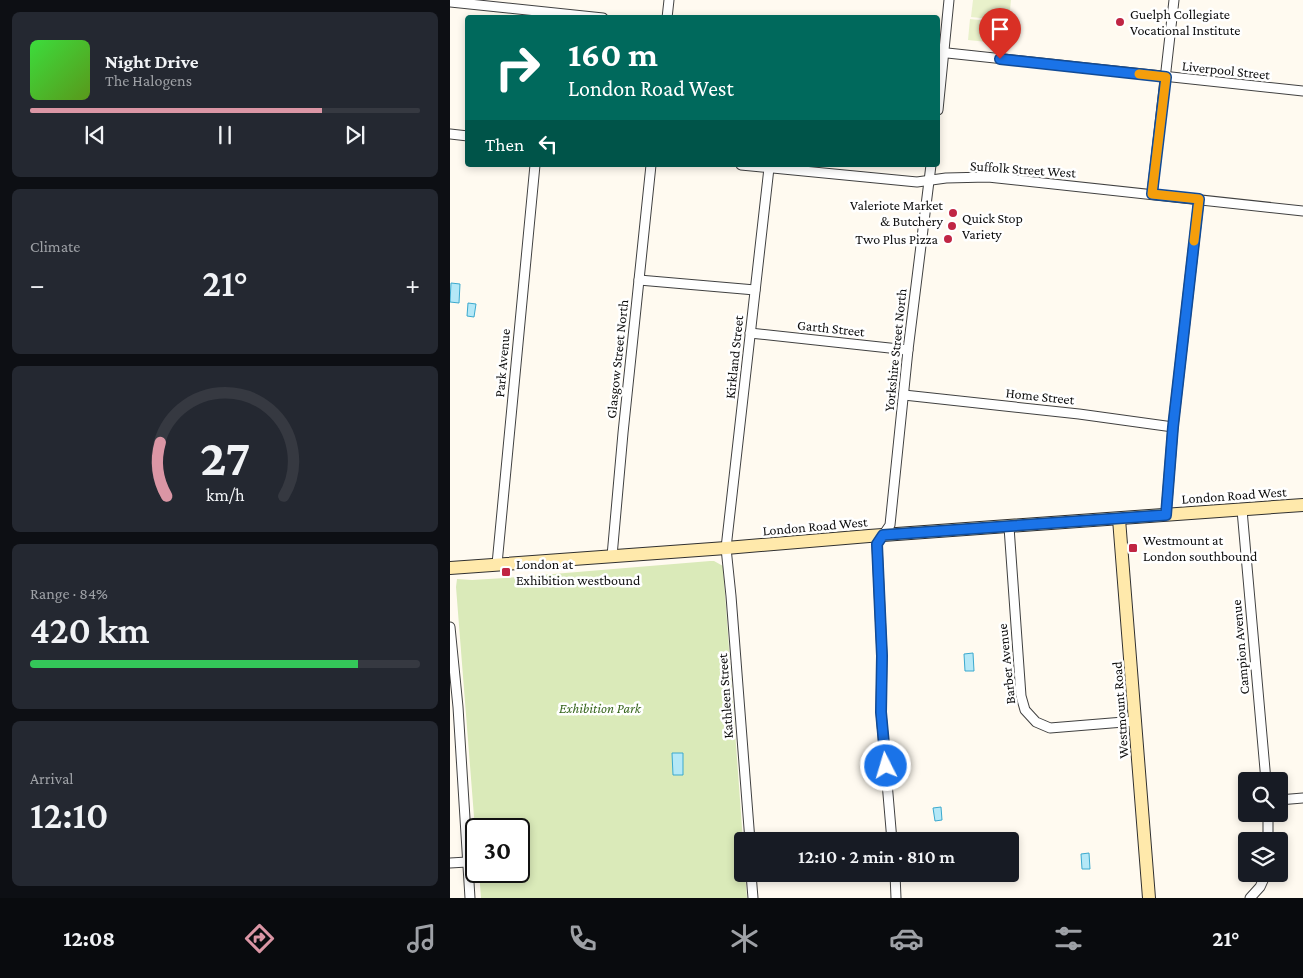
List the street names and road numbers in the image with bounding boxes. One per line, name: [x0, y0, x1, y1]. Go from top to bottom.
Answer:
street label: Liverpool Street: [1181, 57, 1271, 83]
street label: Suffolk Street West: [970, 157, 1077, 181]
street label: Yorkshire Street North: [881, 287, 909, 412]
street label: Glasgow Street North: [603, 298, 631, 419]
street label: Kirkland Street: [722, 314, 746, 399]
street label: Garth Street: [796, 316, 866, 340]
street label: Park Avenue: [491, 328, 513, 398]
street label: Home Street: [1005, 384, 1075, 408]
street label: London Road West: [1181, 483, 1288, 507]
street label: London Road West: [762, 513, 869, 539]
street label: Campion Avenue: [1228, 599, 1252, 695]
street label: Barber Avenue: [994, 623, 1018, 705]
street label: Kathleen Street: [714, 652, 736, 739]
street label: Westmount Road: [1109, 660, 1131, 759]

